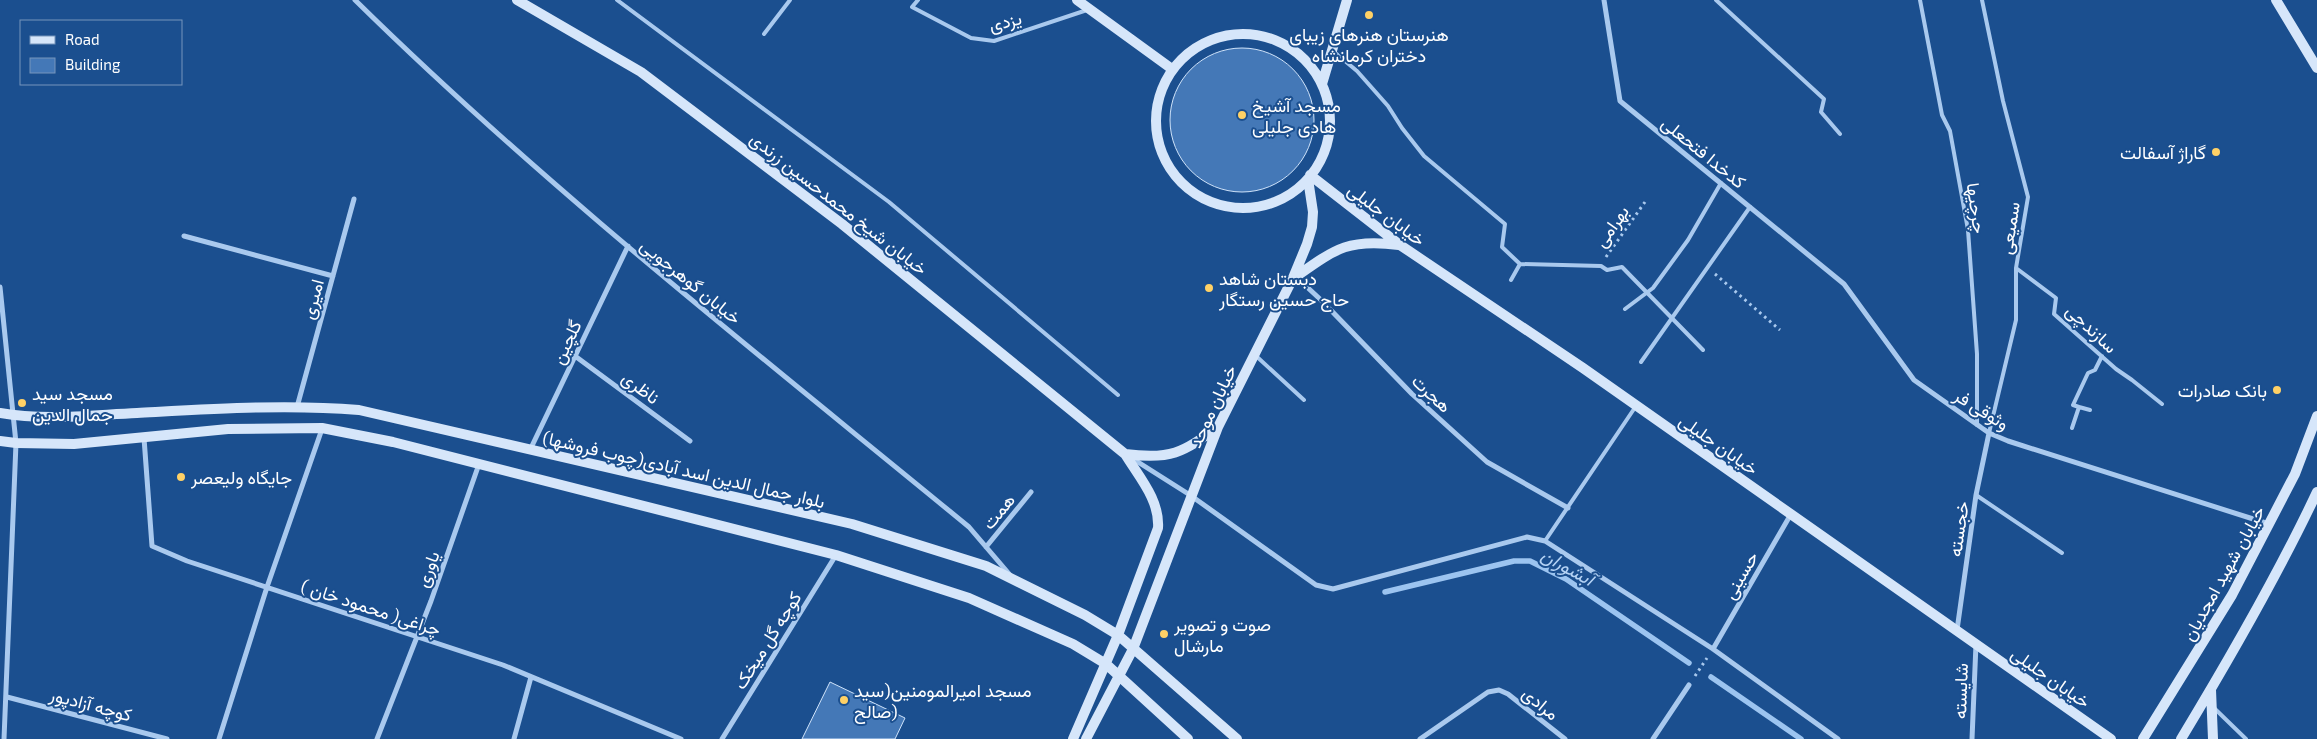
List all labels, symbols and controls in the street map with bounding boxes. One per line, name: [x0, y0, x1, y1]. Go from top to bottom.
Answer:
street label: یزدی: [986, 6, 1024, 37]
marker: هنرستان هنرهای زیبای دختران کرمانشاه: [1363, 9, 1375, 21]
legend: [20, 20, 182, 85]
place label: هنرستان هنرهای زیبای دختران کرمانشاه: [1289, 23, 1449, 67]
text: Road: [65, 30, 100, 48]
text: Building: [65, 55, 121, 73]
place label: مسجد آشیخ هادی جلیلی: [1252, 94, 1341, 138]
marker: مسجد آشیخ هادی جلیلی: [1236, 109, 1248, 121]
street label: کدخدا فتحعلی: [1657, 111, 1751, 193]
street label: خیابان شیخ محمدحسین زرندی: [745, 127, 932, 281]
place label: گاراژ آسفالت: [2120, 141, 2206, 164]
marker: گاراژ آسفالت: [2210, 146, 2222, 158]
street label: خیابان جلیلی: [1343, 178, 1430, 251]
street label: چرچیها: [1961, 181, 1991, 235]
street label: سمیعی: [1994, 200, 2025, 256]
street label: بهرامی: [1589, 201, 1634, 252]
street label: خیابان گوهرجویی: [636, 234, 746, 329]
place label: دبستان شاهد حاج حسین رستگار: [1218, 267, 1349, 312]
street label: امیری: [296, 277, 329, 322]
marker: دبستان شاهد حاج حسین رستگار: [1203, 282, 1215, 294]
street label: سازندچی: [2060, 299, 2122, 359]
street label: گلچین: [546, 316, 588, 368]
street label: خیابان موحد: [1183, 361, 1242, 451]
street label: ناظری: [617, 366, 664, 409]
street label: هجرت: [1407, 369, 1456, 417]
place label: بانک صادرات: [2178, 379, 2267, 402]
place label: مسجد سید جمال الدین: [32, 382, 113, 426]
street label: وثوقی فر: [1949, 383, 2014, 435]
marker: بانک صادرات: [2271, 384, 2283, 396]
marker: مسجد سید جمال الدین: [16, 397, 28, 409]
street label: خیابان جلیلی: [1675, 409, 1763, 480]
street label: بلوار جمال الدین اسد آبادی(چوب فروشها): [540, 426, 827, 514]
place label: جایگاه ولیعصر: [190, 466, 292, 489]
marker: جایگاه ولیعصر: [175, 471, 187, 483]
street label: همت: [977, 489, 1019, 533]
street label: خجسته: [1943, 500, 1973, 558]
street label: خیابان شهید امجدیان: [2177, 502, 2270, 645]
water label: آبشوران: [1537, 542, 1603, 593]
street label: حسینی: [1718, 547, 1763, 603]
street label: یاوری: [410, 548, 445, 591]
street label: چراغی( محمود خان ): [298, 574, 444, 642]
street label: کوچه گل میخک: [728, 587, 807, 694]
place label: صوت و تصویر مارشال: [1173, 613, 1271, 657]
marker: صوت و تصویر مارشال: [1158, 628, 1170, 640]
street label: خیابان جلیلی: [2007, 642, 2095, 713]
street label: شایسته: [1948, 663, 1972, 719]
place label: مسجد امیرالمومنین(سید صالح): [854, 679, 1032, 724]
street label: کوچه آزادپور: [46, 682, 134, 727]
street label: مرادی: [1518, 682, 1564, 725]
marker: مسجد امیرالمومنین(سید صالح): [838, 694, 850, 706]

